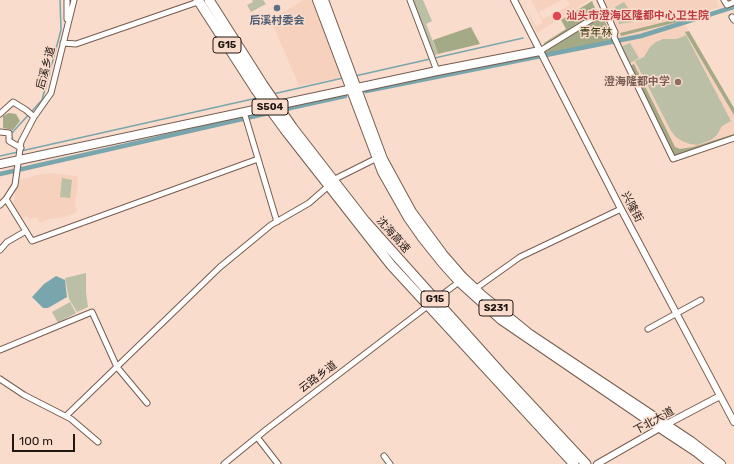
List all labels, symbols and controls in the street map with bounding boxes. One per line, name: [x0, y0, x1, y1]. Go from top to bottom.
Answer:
marker: 后溪村委会: [272, 3, 282, 13]
place label: 汕头市澄海区隆都中心卫生院: [566, 9, 709, 23]
marker: 汕头市澄海区隆都中心卫生院: [551, 10, 563, 22]
place label: 后溪村委会: [250, 14, 304, 28]
park label: 青年林: [580, 26, 612, 40]
road number: G15: [213, 37, 241, 53]
street label: 后溪乡道: [34, 45, 58, 91]
place label: 澄海隆都中学: [604, 75, 670, 89]
marker: 澄海隆都中学: [673, 77, 683, 87]
road number: S504: [252, 99, 288, 115]
street label: 兴隆街: [618, 189, 646, 225]
street label: 沈海高速: [373, 214, 413, 256]
road number: G15: [421, 291, 449, 307]
road number: S231: [479, 300, 513, 316]
street label: 云路乡道: [296, 358, 340, 396]
street label: 下北大道: [632, 405, 676, 437]
scale bar: [14, 426, 77, 452]
text: 100 m: [19, 434, 53, 448]

